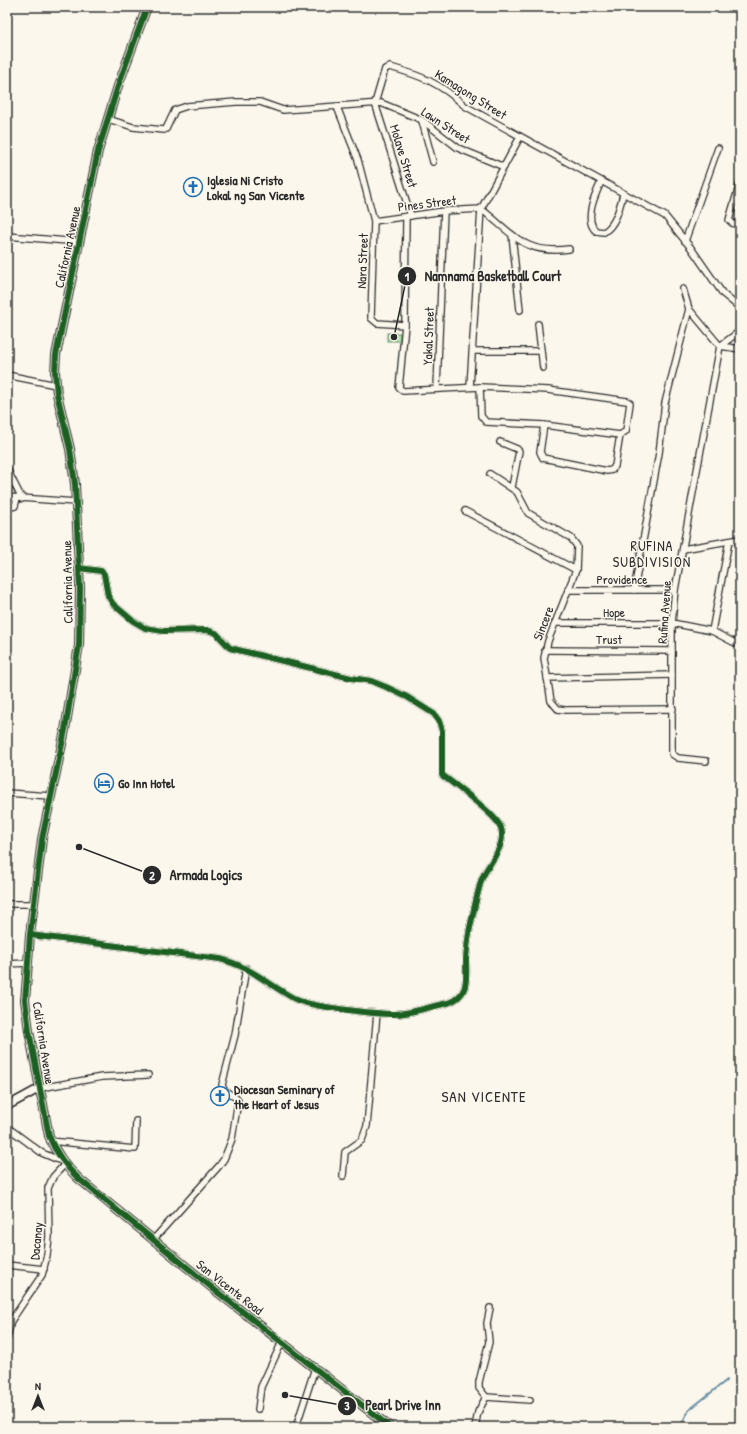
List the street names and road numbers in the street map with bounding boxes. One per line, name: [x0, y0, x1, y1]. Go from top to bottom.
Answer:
street label: Kamagong Street: [432, 65, 511, 124]
street label: Lawn Street: [418, 102, 474, 148]
street label: Molave Street: [386, 122, 422, 190]
street label: Pines Street: [397, 190, 458, 215]
street label: California Avenue: [50, 204, 84, 290]
street label: Nara Street: [352, 232, 372, 289]
street label: Yakal Street: [418, 306, 438, 365]
street label: California Avenue: [57, 540, 77, 624]
street label: Providence: [597, 570, 647, 588]
street label: Rufina Avenue: [653, 580, 675, 644]
street label: Sincere: [528, 603, 558, 643]
street label: Hope: [603, 603, 625, 621]
street label: Trust: [596, 630, 622, 648]
street label: California Avenue: [29, 1000, 59, 1086]
street label: Dacanay: [25, 1221, 47, 1261]
street label: San Vicente Road: [193, 1255, 267, 1319]

